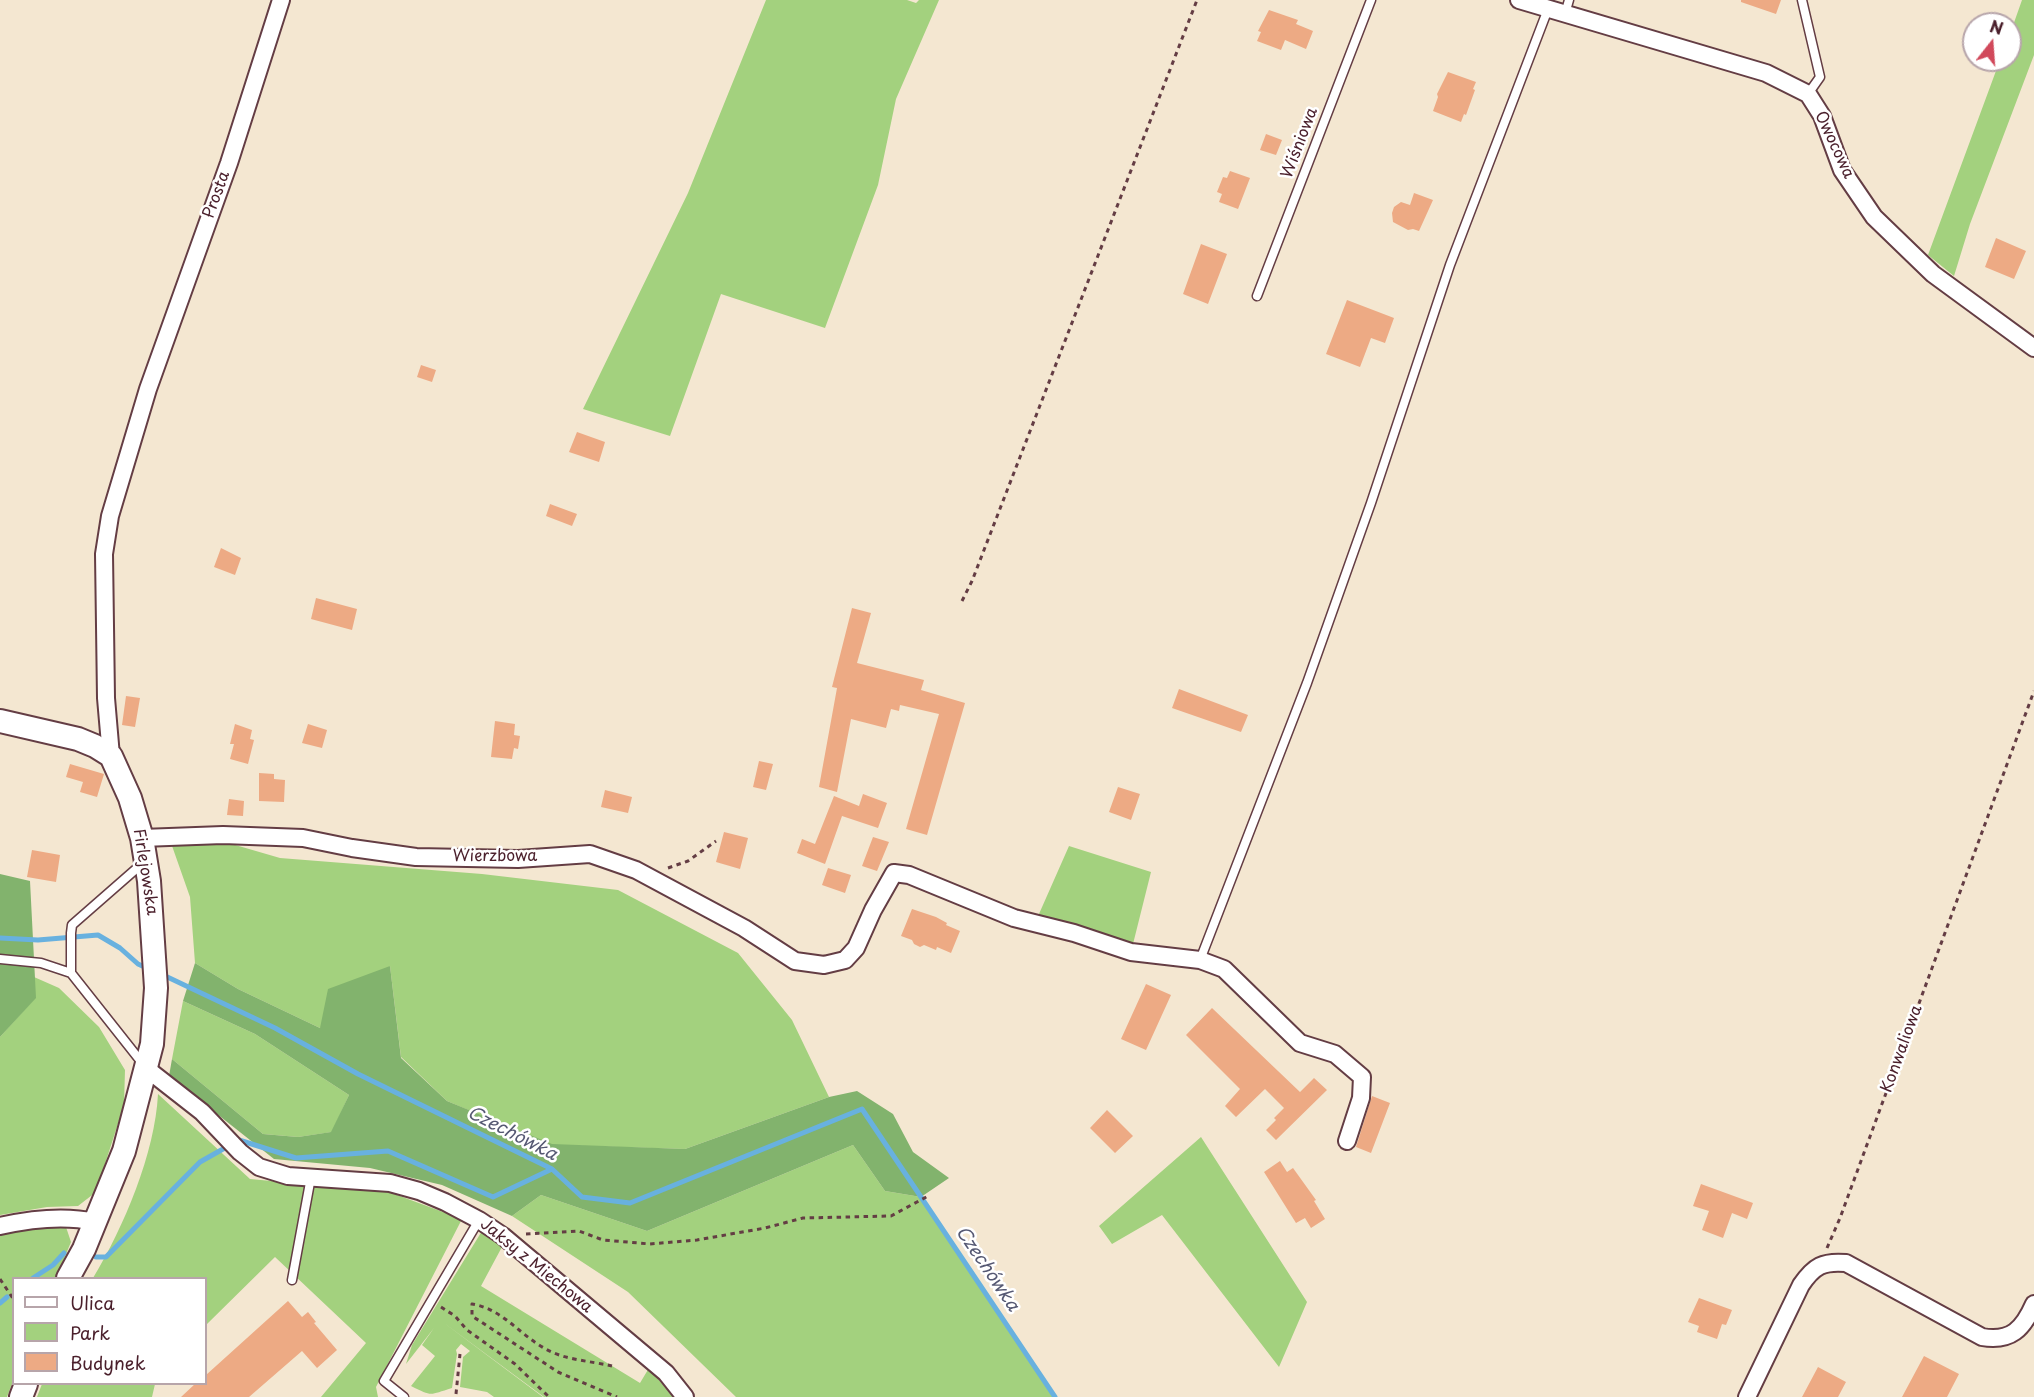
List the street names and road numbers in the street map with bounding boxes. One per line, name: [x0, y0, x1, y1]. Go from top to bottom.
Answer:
street label: Wiśniowa: [1278, 105, 1322, 181]
street label: Owocowa: [1810, 108, 1858, 182]
street label: Prosta: [200, 169, 234, 221]
street label: Firlejowska: [129, 827, 161, 917]
street label: Wierzbowa: [453, 847, 537, 867]
street label: Konwaliowa: [1877, 1003, 1927, 1095]
street label: Jaksy z Miechowa: [476, 1215, 596, 1317]

